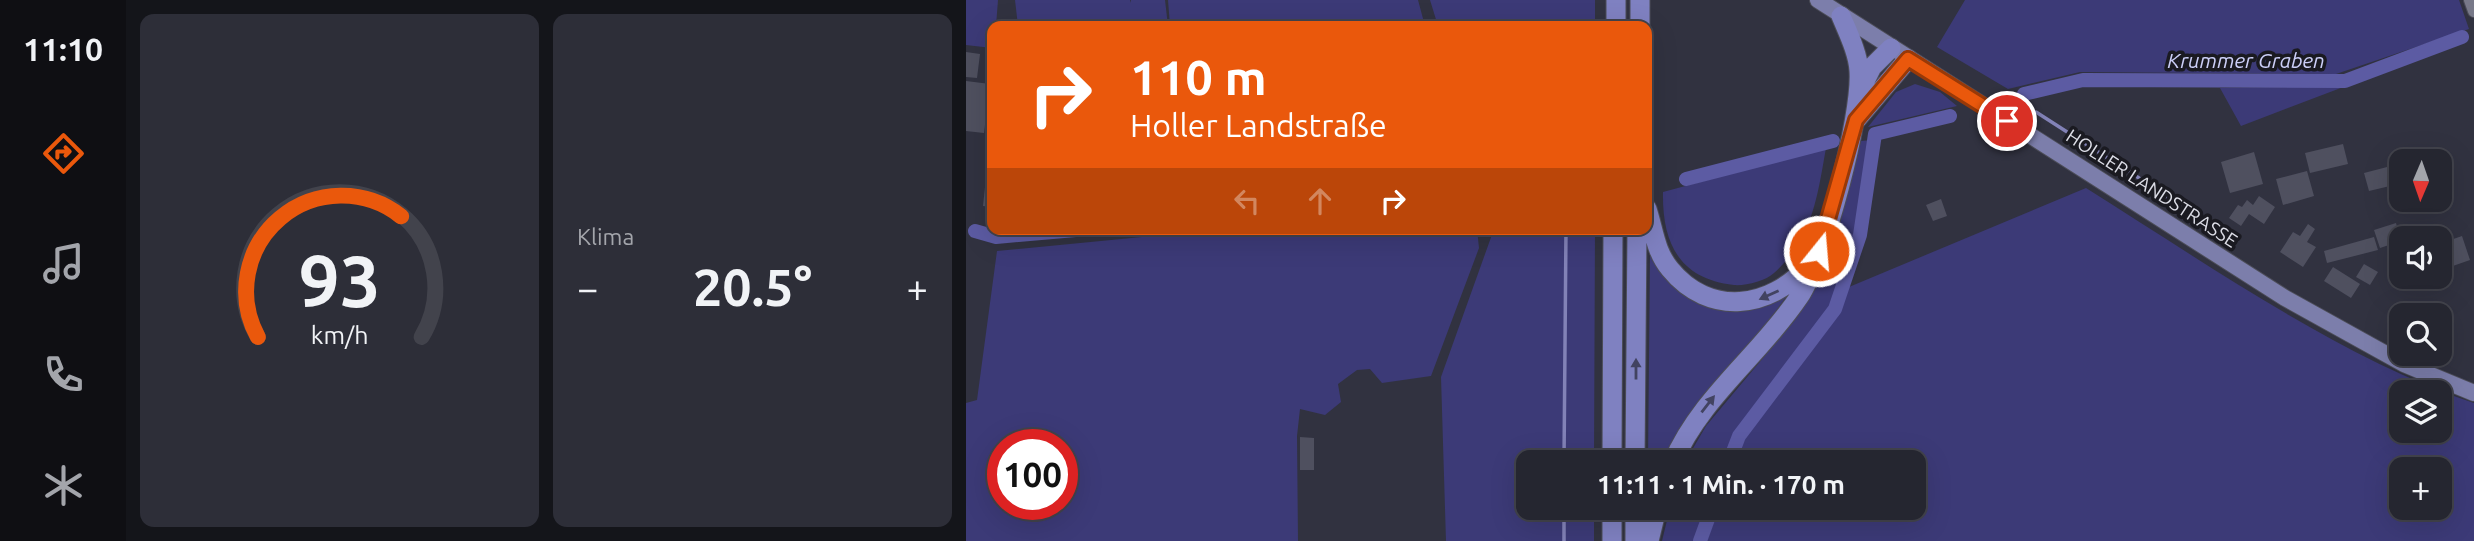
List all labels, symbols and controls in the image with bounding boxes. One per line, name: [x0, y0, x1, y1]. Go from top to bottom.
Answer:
text: 11:10: [23, 31, 103, 67]
water label: Krummer Graben: [2167, 48, 2325, 72]
icon: right: [1015, 49, 1106, 140]
text: 110 m: [1130, 49, 1267, 104]
pin: [1977, 91, 2037, 151]
icon: arrive: [1988, 102, 2026, 140]
text: Holler Landstraße: [1130, 107, 1387, 143]
street label: HOLLER LANDSTRASSE: [2062, 124, 2242, 252]
icon: directions: [39, 129, 88, 178]
north arrow: [2389, 149, 2452, 212]
map controls: [2389, 149, 2452, 520]
icon: left: [1228, 182, 1266, 220]
icon: ahead: [1301, 182, 1339, 220]
icon: right: [1374, 182, 1412, 220]
position arrow: [1782, 214, 1856, 288]
text: Klima: [577, 224, 634, 249]
button: sound: [2389, 226, 2452, 289]
icon: music: [39, 239, 88, 288]
text: 93: [298, 239, 381, 321]
text: 20.5°: [693, 258, 812, 316]
text: −: [577, 267, 598, 309]
text: +: [907, 267, 928, 309]
one-way arrow: [1759, 289, 1779, 301]
button: search: [2389, 303, 2452, 366]
text: km/h: [311, 320, 368, 348]
icon: phone: [39, 350, 88, 399]
one-way arrow: [1630, 358, 1642, 380]
button: layers: [2389, 380, 2452, 443]
one-way arrow: [1701, 395, 1715, 413]
speed limit sign: 100: [987, 429, 1078, 520]
button: +: [2389, 457, 2452, 520]
icon: climate: [39, 461, 88, 510]
text: 11:11 · 1 Min. · 170 m: [1597, 470, 1845, 499]

